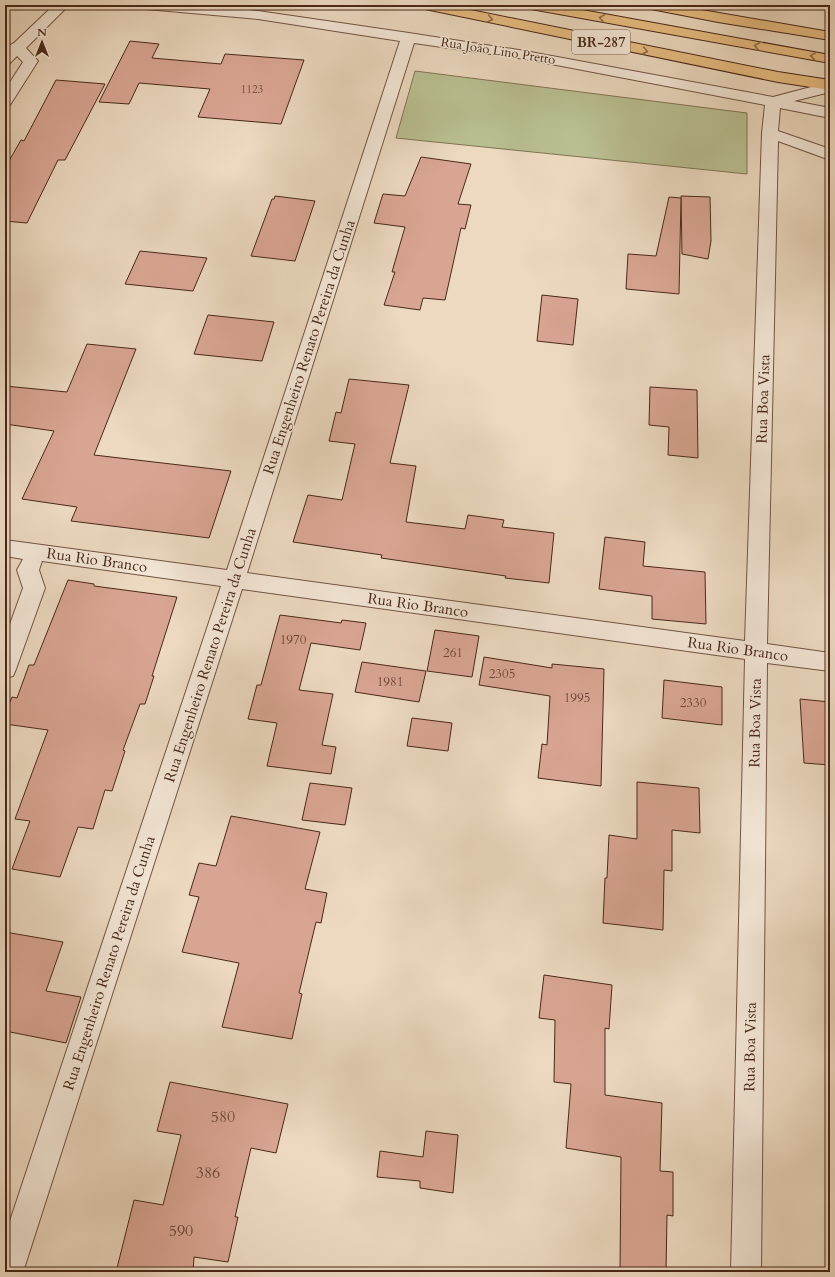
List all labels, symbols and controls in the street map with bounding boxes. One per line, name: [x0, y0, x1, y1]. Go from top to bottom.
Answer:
one-way arrow: [487, 15, 493, 23]
one-way arrow: [599, 15, 605, 23]
north arrow: [22, 22, 62, 62]
text: N: [37, 25, 47, 40]
road number: BR-287: [572, 30, 630, 54]
street label: Rua João Lino Pretto: [439, 33, 557, 69]
one-way arrow: [754, 43, 760, 51]
one-way arrow: [642, 46, 648, 54]
one-way arrow: [810, 52, 816, 61]
house number: 1123: [241, 82, 264, 97]
street label: Rua Engenheiro Renato Pereira da Cunha: [258, 217, 360, 477]
street label: Rua Boa Vista: [751, 353, 775, 444]
street label: Rua Engenheiro Renato Pereira da Cunha: [159, 525, 261, 785]
street label: Rua Rio Branco: [45, 543, 149, 577]
street label: Rua Rio Branco: [366, 588, 470, 622]
house number: 1970: [280, 631, 307, 649]
street label: Rua Rio Branco: [686, 632, 790, 666]
house number: 261: [443, 644, 463, 662]
house number: 2305: [489, 665, 515, 683]
house number: 1981: [377, 673, 403, 691]
street label: Rua Boa Vista: [744, 678, 766, 768]
house number: 1995: [564, 689, 590, 707]
house number: 2330: [680, 694, 707, 712]
street label: Rua Engenheiro Renato Pereira da Cunha: [58, 833, 160, 1093]
street label: Rua Boa Vista: [739, 1002, 761, 1092]
house number: 580: [211, 1106, 235, 1128]
house number: 386: [196, 1162, 220, 1184]
house number: 590: [169, 1220, 193, 1242]

